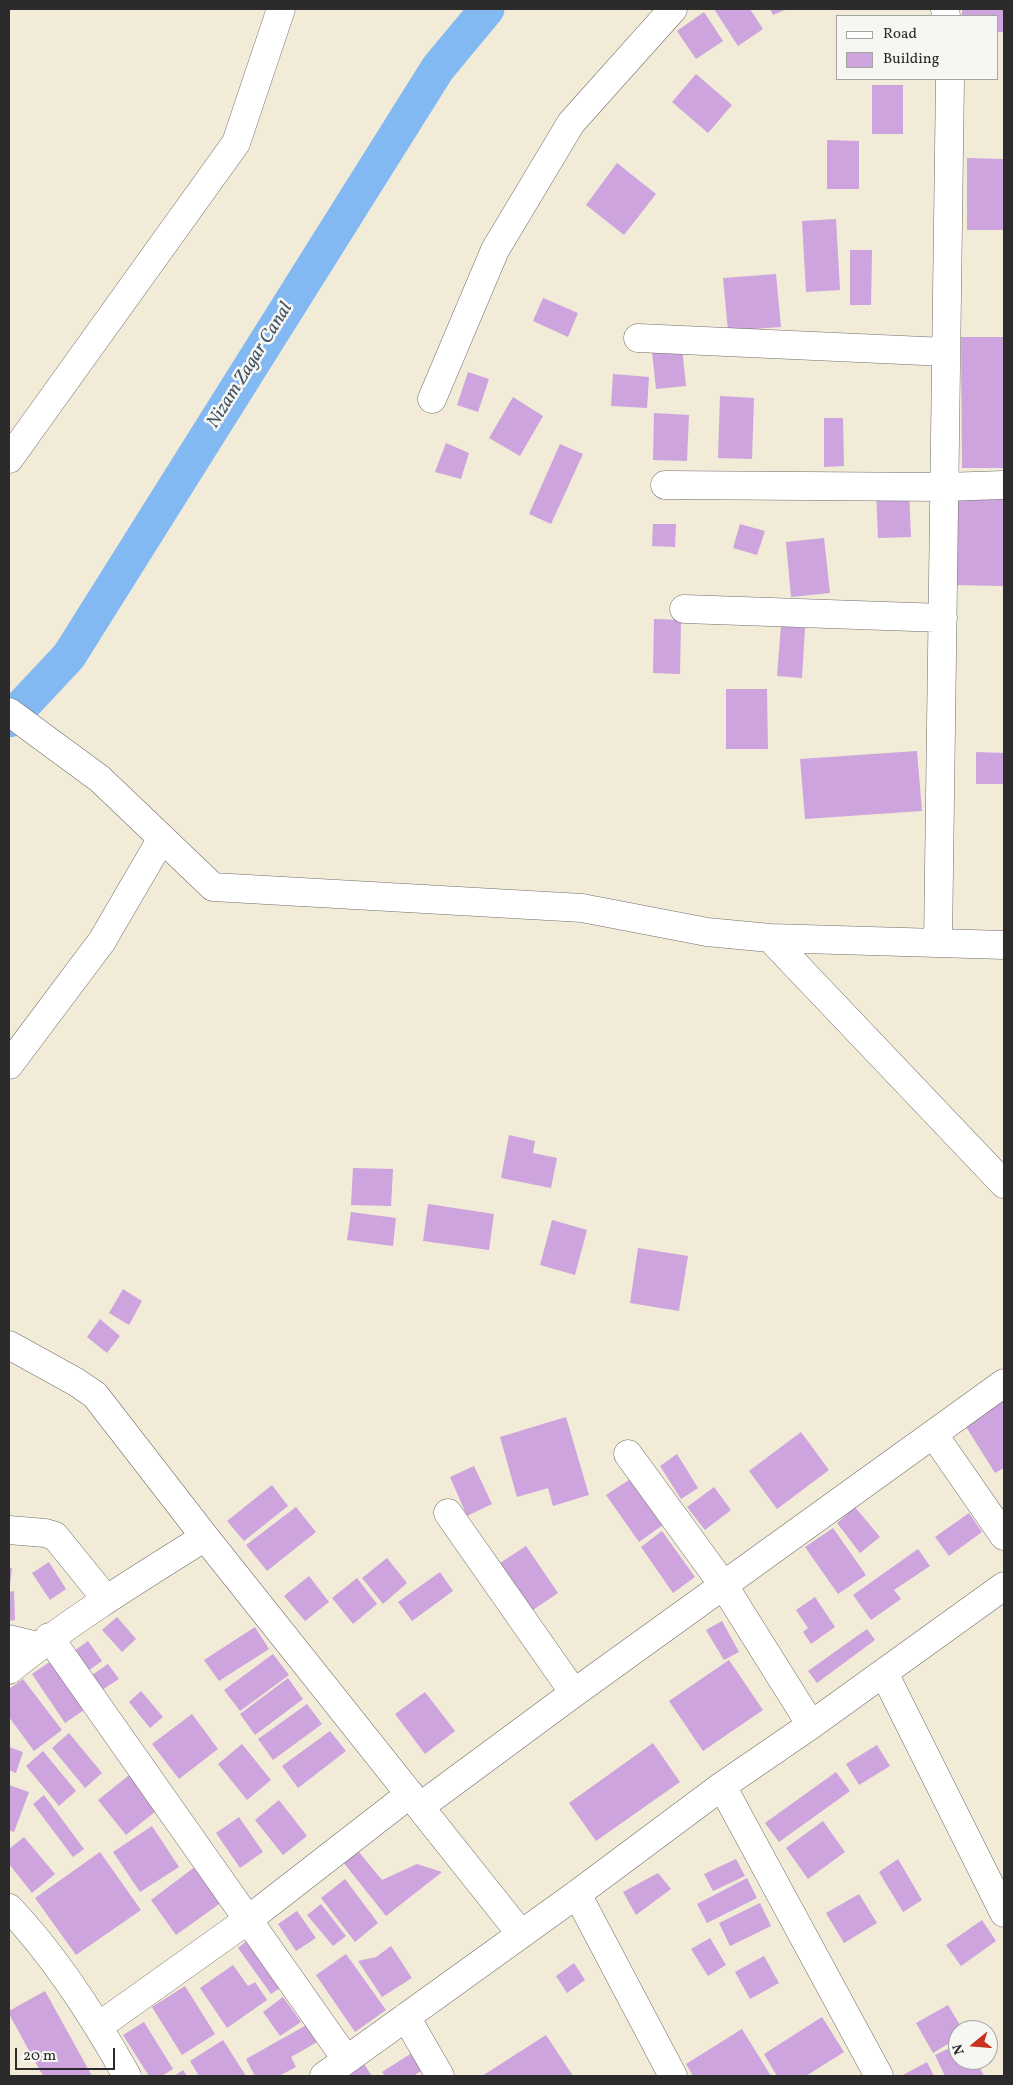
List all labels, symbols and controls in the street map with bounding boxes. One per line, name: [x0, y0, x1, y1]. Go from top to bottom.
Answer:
legend: [836, 15, 998, 80]
text: Road: [883, 24, 917, 45]
text: Building: [883, 49, 939, 70]
water label: Nizam Zagar Canal: [203, 299, 299, 433]
north arrow: [948, 2020, 998, 2070]
scale bar: [18, 2038, 118, 2070]
text: N: [949, 2042, 970, 2057]
text: 20 m: [23, 2046, 56, 2067]

